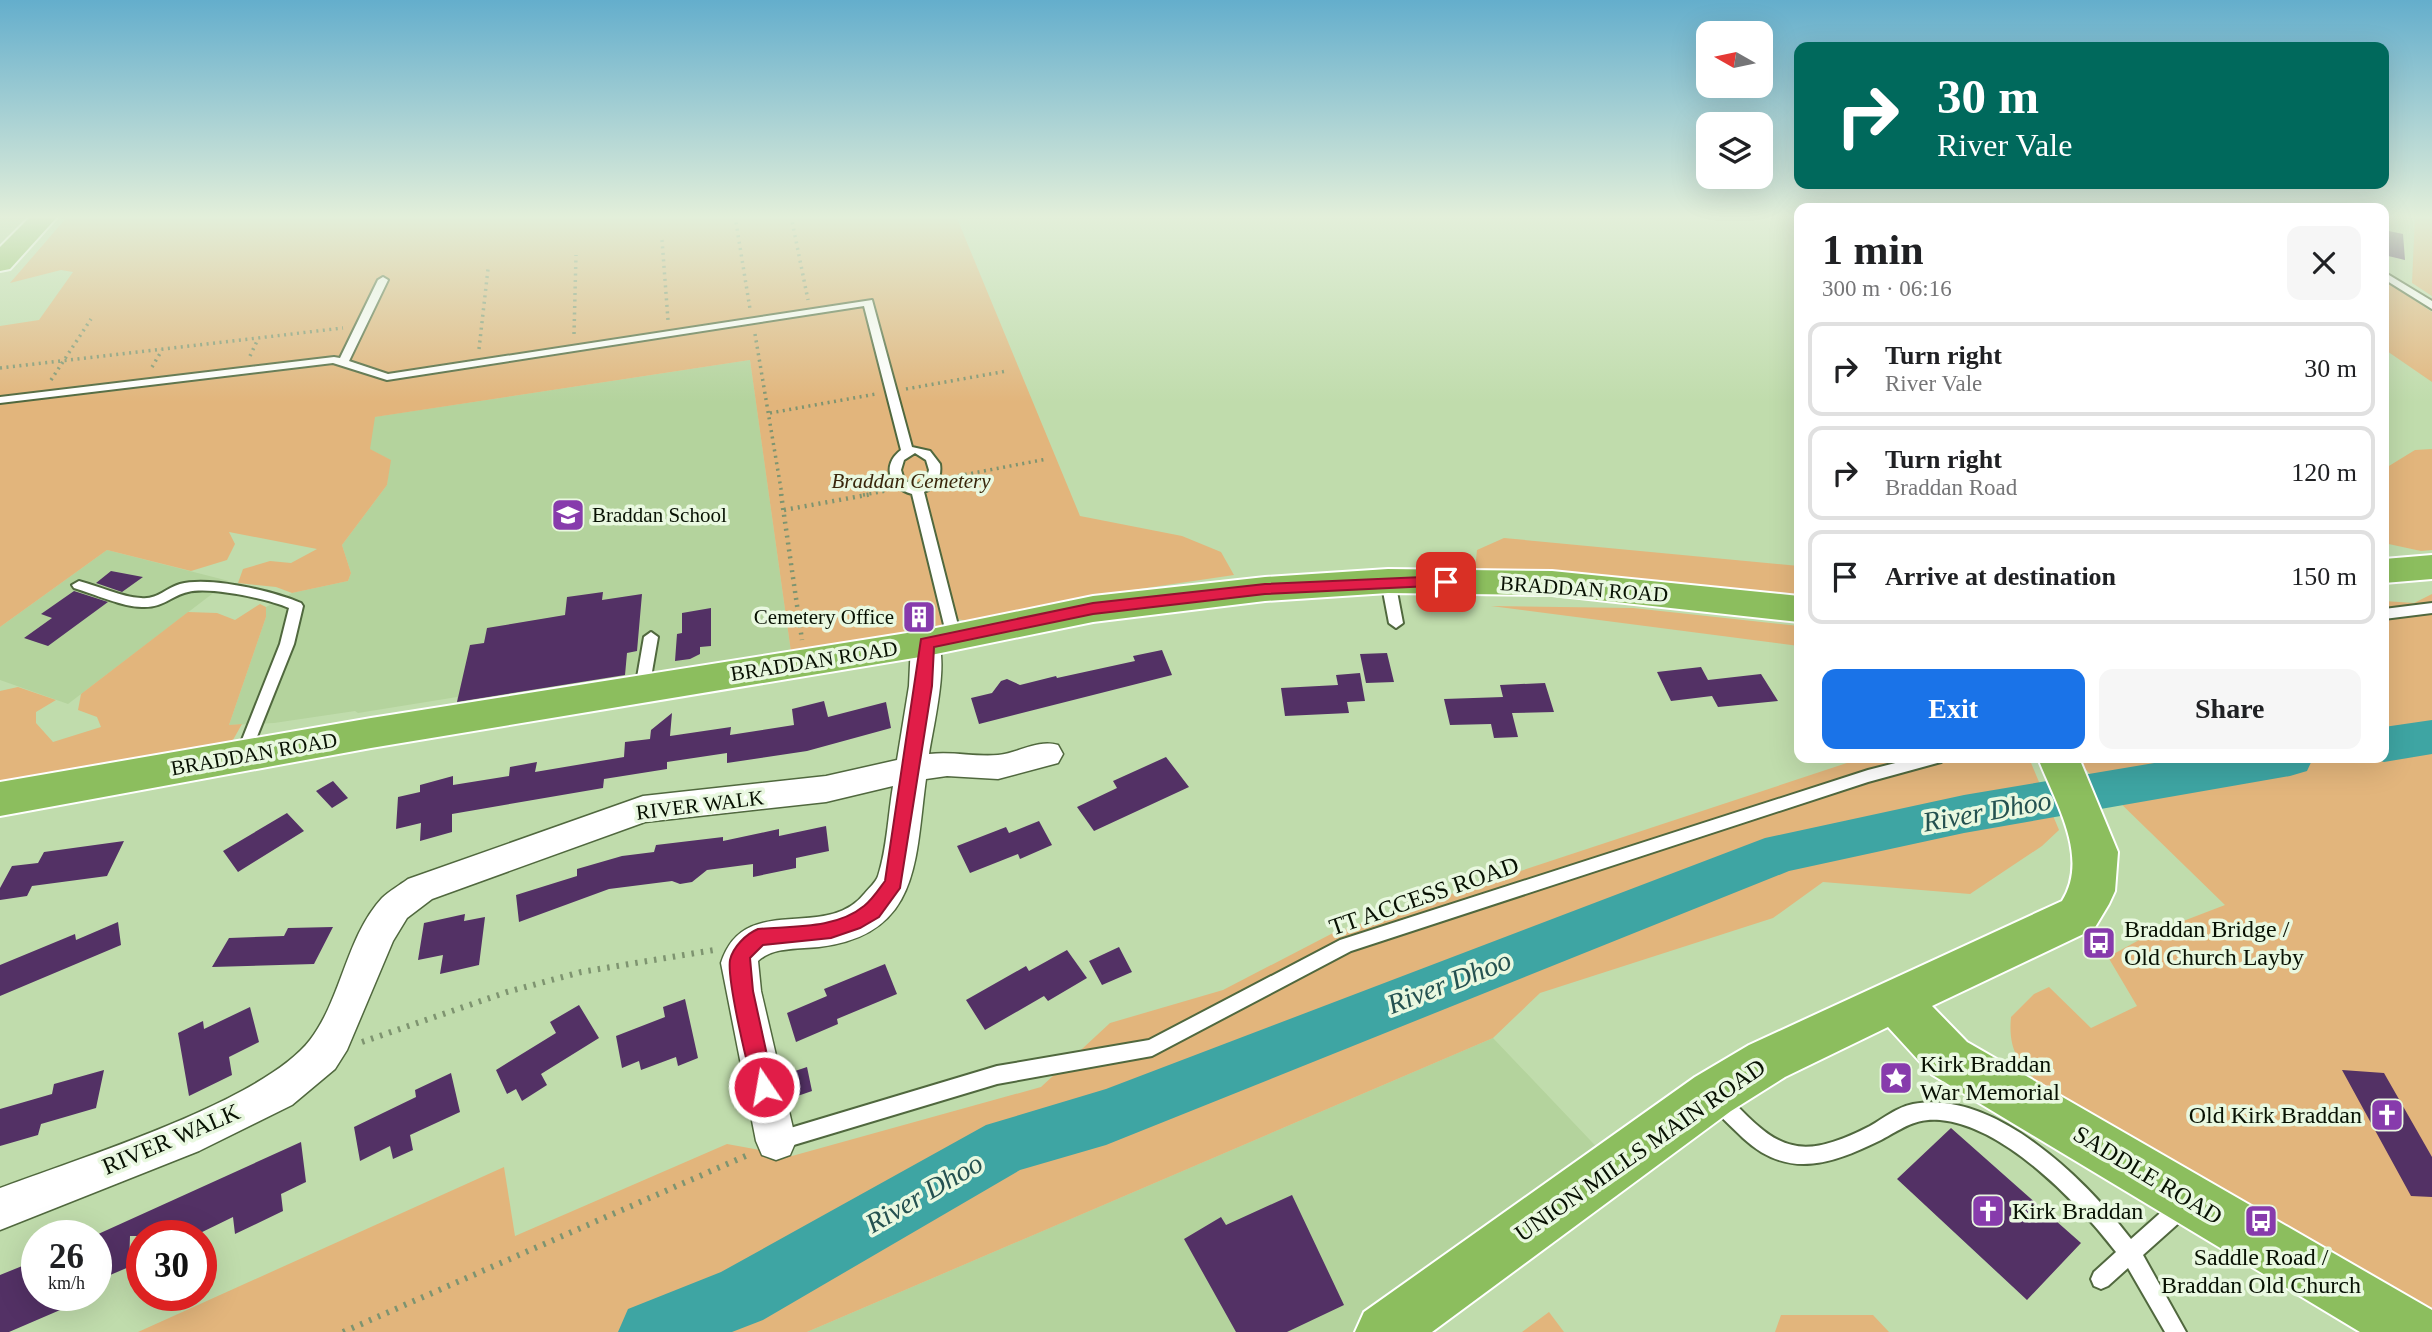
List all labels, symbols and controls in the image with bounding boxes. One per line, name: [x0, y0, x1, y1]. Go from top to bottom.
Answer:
north arrow: [1696, 21, 1773, 98]
map controls: [1696, 21, 1773, 189]
text: 30 m: [1937, 69, 2039, 124]
icon: right: [1822, 70, 1913, 161]
button: layers: [1696, 112, 1773, 189]
text: River Vale: [1937, 127, 2072, 163]
button: close: [2287, 226, 2361, 300]
text: 1 min: [1822, 227, 1924, 273]
text: 300 m · 06:16: [1822, 276, 1952, 301]
text: Turn right: [1885, 341, 2002, 370]
icon: right: [1826, 350, 1864, 388]
text: 30 m: [2304, 354, 2357, 383]
text: River Vale: [1885, 371, 1982, 396]
text: Turn right: [1885, 445, 2002, 474]
icon: right: [1826, 454, 1864, 492]
text: 120 m: [2291, 458, 2357, 487]
park label: Braddan Cemetery: [831, 469, 991, 493]
text: Braddan Road: [1885, 475, 2017, 500]
school or university icon: Braddan School: [549, 496, 587, 534]
place label: Braddan School: [592, 503, 727, 527]
pin: [1416, 552, 1476, 612]
icon: arrive: [1826, 558, 1864, 596]
text: Arrive at destination: [1885, 562, 2116, 591]
text: 150 m: [2291, 562, 2357, 591]
icon: arrive: [1427, 563, 1465, 601]
street label: BRADDAN ROAD: [1499, 571, 1669, 607]
building icon: Cemetery Office: [900, 598, 938, 636]
place label: Cemetery Office: [754, 605, 894, 629]
street label: BRADDAN ROAD: [729, 636, 899, 686]
button: Exit: [1822, 669, 2085, 749]
button: Share: [2099, 669, 2361, 749]
street label: BRADDAN ROAD: [169, 728, 339, 780]
water label: River Dhoo: [1919, 784, 2054, 838]
street label: RIVER WALK: [635, 785, 765, 825]
street label: TT ACCESS ROAD: [1326, 851, 1522, 941]
place label: Braddan Bridge / Old Church Layby: [2124, 916, 2304, 970]
bus stop icon: Braddan Bridge / Old Church Layby: [2080, 924, 2118, 962]
water label: River Dhoo: [1382, 944, 1515, 1020]
position arrow: [727, 1050, 801, 1124]
place label: Kirk Braddan War Memorial: [1920, 1051, 2060, 1105]
street label: UNION MILLS MAIN ROAD: [1510, 1054, 1770, 1246]
place icon: Kirk Braddan War Memorial: [1877, 1059, 1915, 1097]
church icon: Old Kirk Braddan: [2368, 1096, 2406, 1134]
street label: RIVER WALK: [98, 1098, 244, 1180]
place label: Old Kirk Braddan: [2189, 1102, 2362, 1128]
street label: SADDLE ROAD: [2069, 1120, 2227, 1230]
water label: River Dhoo: [859, 1147, 988, 1239]
church icon: Kirk Braddan: [1969, 1192, 2007, 1230]
place label: Kirk Braddan: [2012, 1198, 2143, 1224]
bus stop icon: Saddle Road / Braddan Old Church: [2242, 1202, 2280, 1240]
speed limit sign: 30: [126, 1220, 217, 1311]
text: 26: [49, 1237, 84, 1276]
place label: Saddle Road / Braddan Old Church: [2161, 1244, 2361, 1298]
text: km/h: [48, 1273, 85, 1293]

